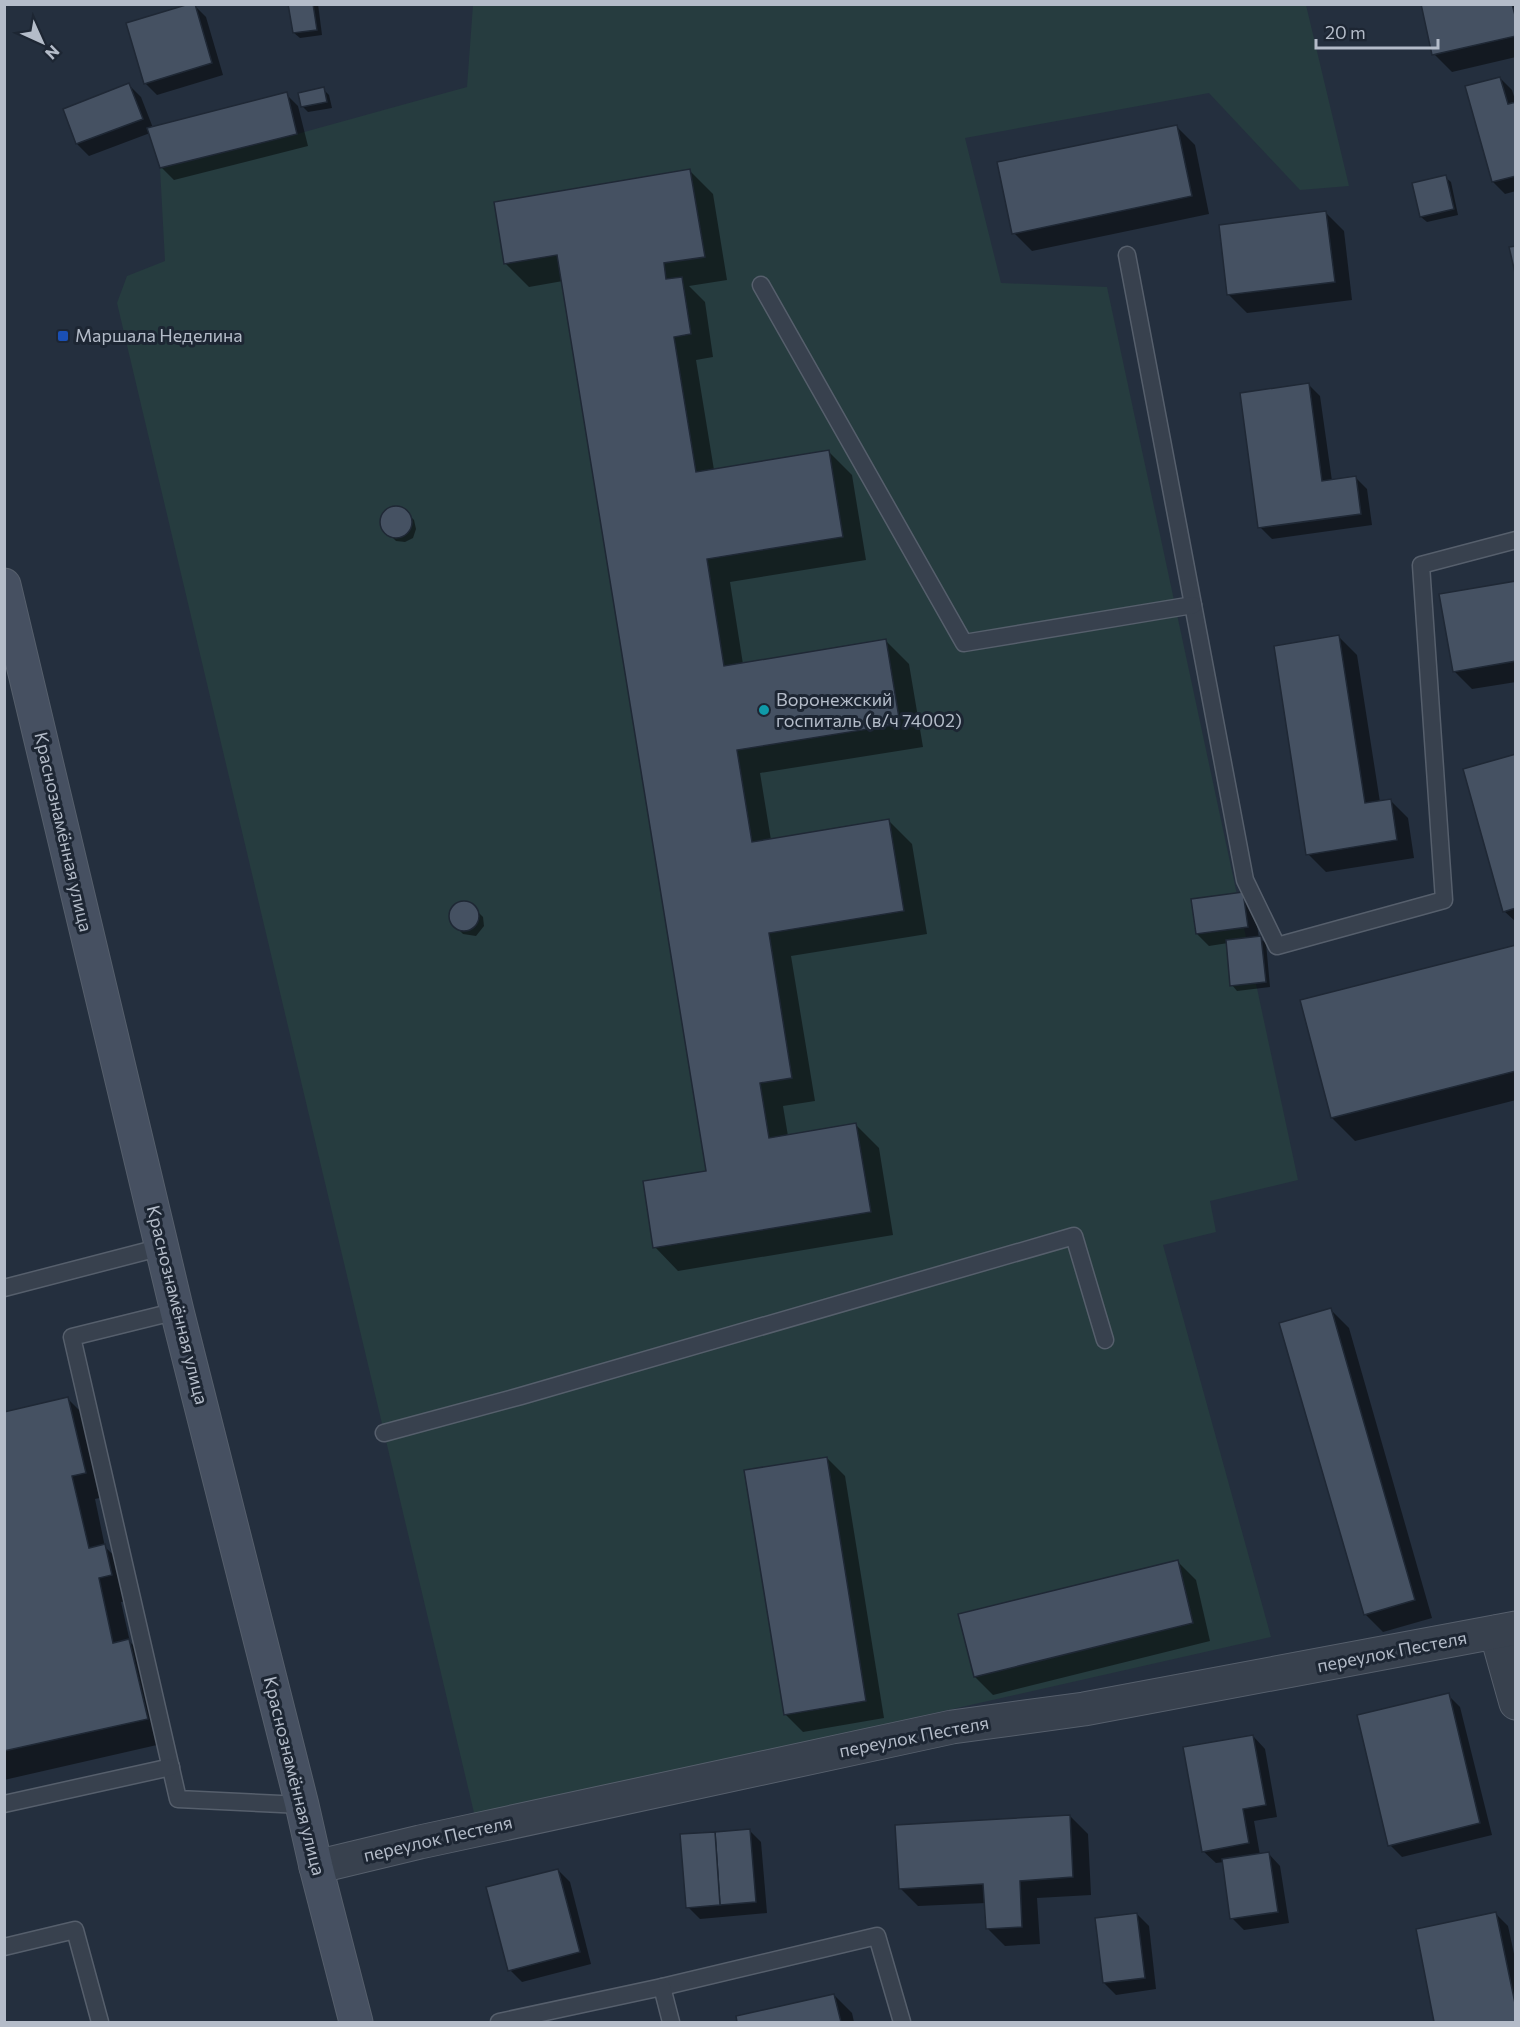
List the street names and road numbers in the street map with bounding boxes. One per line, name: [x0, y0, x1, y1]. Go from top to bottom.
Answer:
street label: Краснознамённая улица: [30, 730, 98, 934]
street label: Краснознамённая улица: [143, 1203, 213, 1407]
street label: переулок Пестеля: [1315, 1626, 1469, 1676]
street label: Краснознамённая улица: [260, 1674, 330, 1878]
street label: переулок Пестеля: [837, 1711, 991, 1761]
street label: переулок Пестеля: [361, 1810, 514, 1866]

